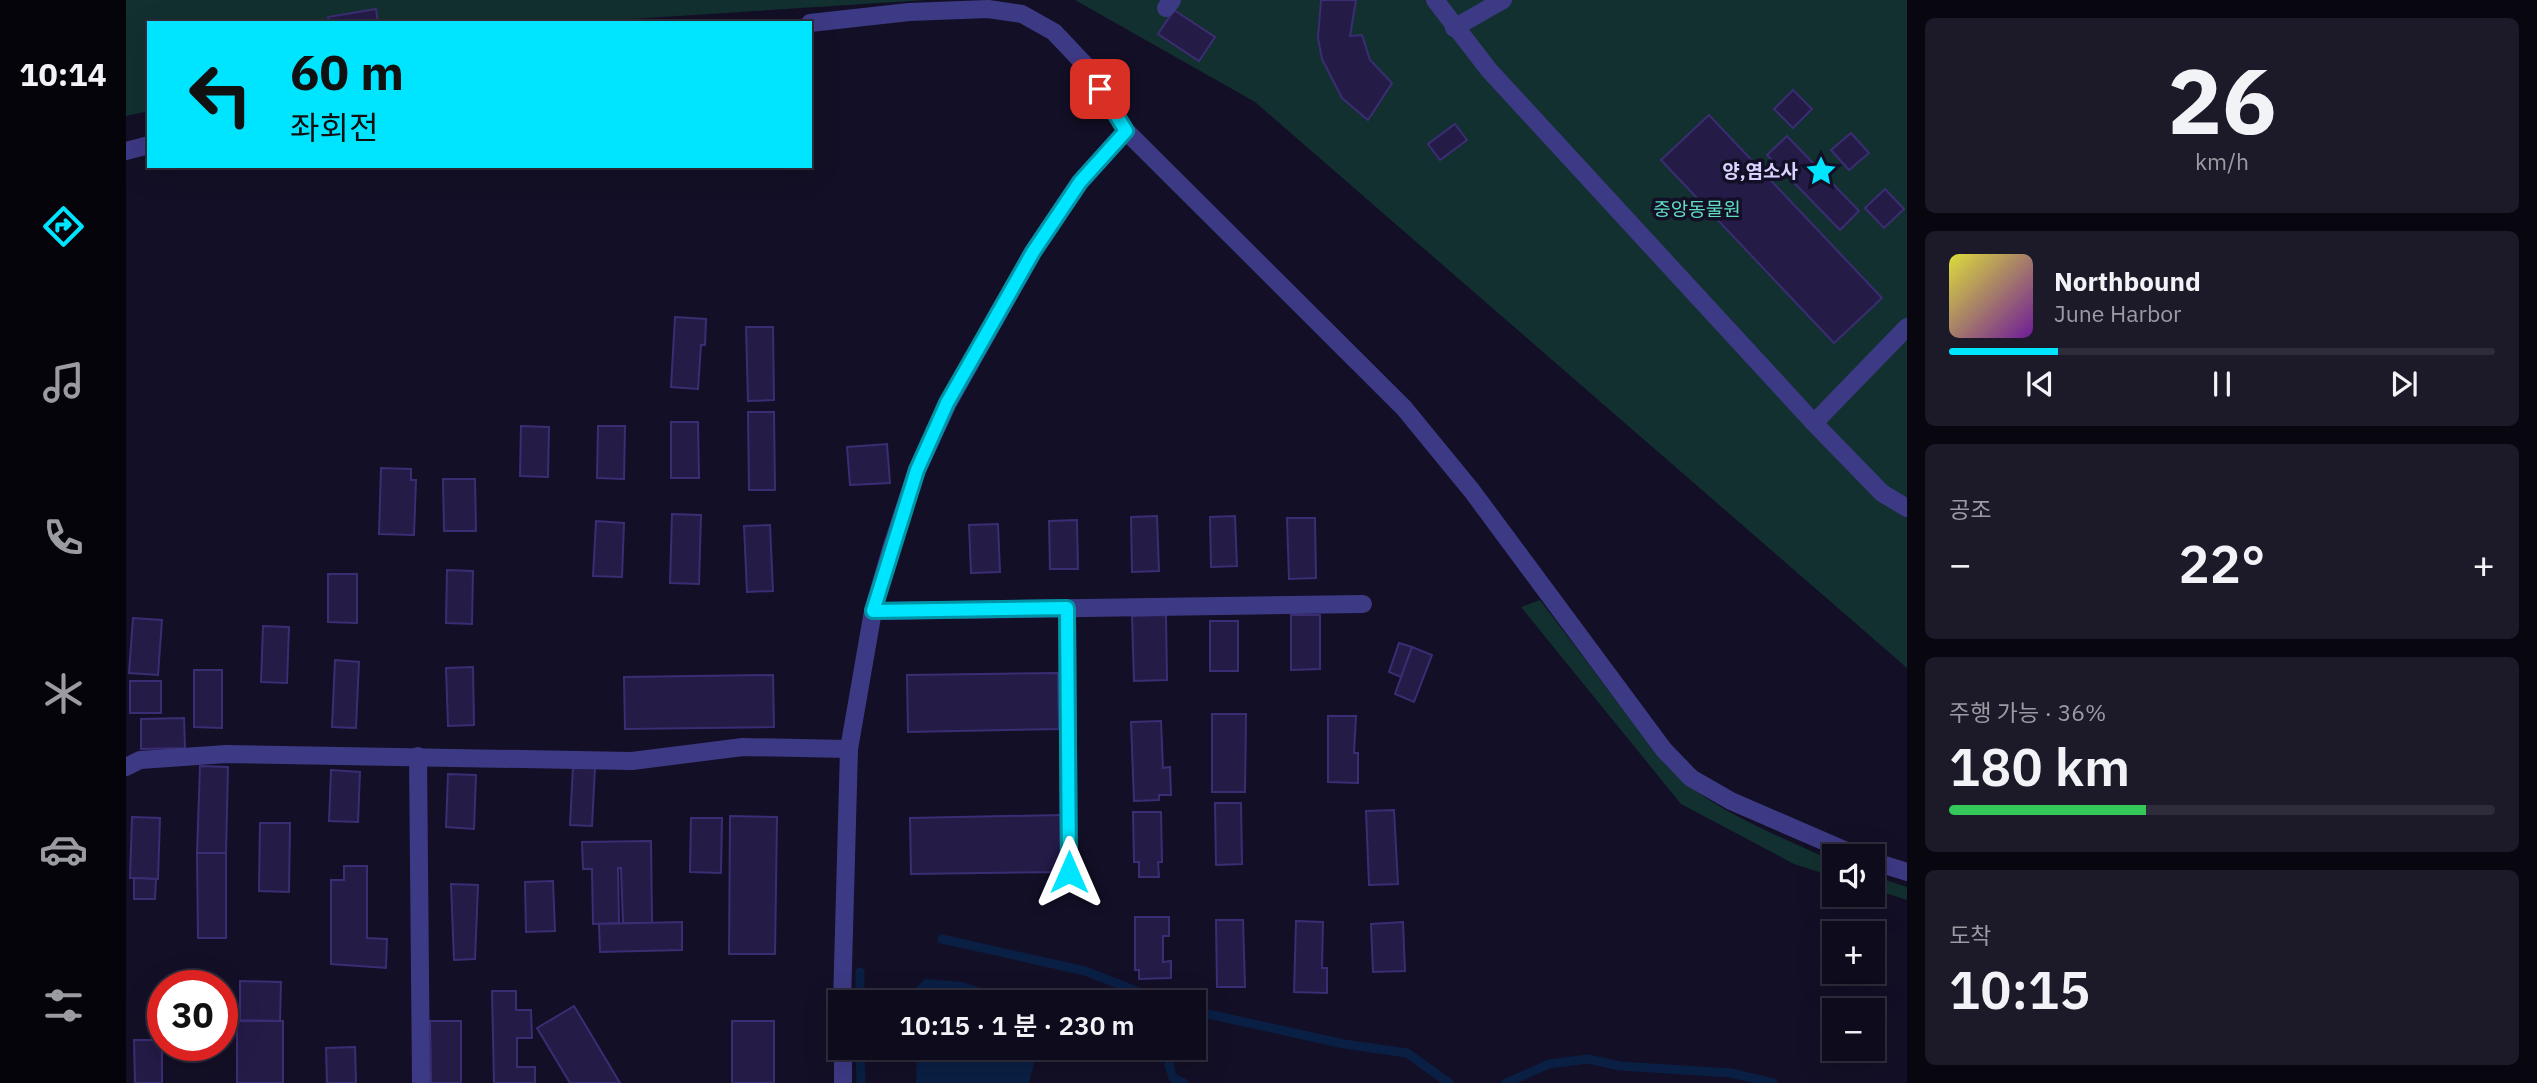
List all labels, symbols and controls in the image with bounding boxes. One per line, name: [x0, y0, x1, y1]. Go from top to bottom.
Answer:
text: 60 m: [290, 40, 404, 103]
text: 26: [2167, 41, 2277, 159]
icon: left: [175, 49, 266, 140]
text: 10:14: [19, 53, 107, 95]
pin: [1070, 59, 1130, 119]
icon: arrive: [1081, 70, 1119, 108]
text: 좌회전: [290, 106, 378, 148]
text: km/h: [2195, 146, 2249, 176]
place icon: 양,염소사: [1804, 154, 1838, 188]
place label: 양,염소사: [1722, 159, 1799, 183]
park label: 중앙동물원: [1653, 197, 1741, 221]
icon: directions: [39, 202, 88, 251]
text: Northbound: [2054, 264, 2201, 298]
text: June Harbor: [2054, 298, 2182, 328]
icon: music: [39, 358, 88, 407]
icon: previous: [2021, 365, 2059, 403]
icon: pause: [2203, 365, 2241, 403]
icon: next: [2385, 365, 2423, 403]
text: 공조: [1949, 494, 1991, 524]
icon: phone: [39, 513, 88, 562]
text: 22°: [2179, 530, 2265, 597]
text: −: [1949, 539, 1972, 588]
text: +: [2472, 539, 2495, 588]
icon: climate: [39, 669, 88, 718]
text: 주행 가능 · 36%: [1949, 697, 2106, 727]
text: 180 km: [1949, 733, 2130, 800]
icon: car: [39, 825, 88, 874]
position arrow: [1032, 835, 1106, 909]
map controls: [1822, 844, 1885, 1061]
button: sound: [1822, 844, 1885, 907]
text: 도착: [1949, 920, 1991, 950]
button: +: [1822, 921, 1885, 984]
text: 10:15: [1949, 956, 2090, 1023]
speed limit sign: 30: [147, 970, 238, 1061]
icon: filters: [39, 981, 88, 1030]
button: −: [1822, 998, 1885, 1061]
text: 10:15 · 1 분 · 230 m: [899, 1008, 1135, 1042]

